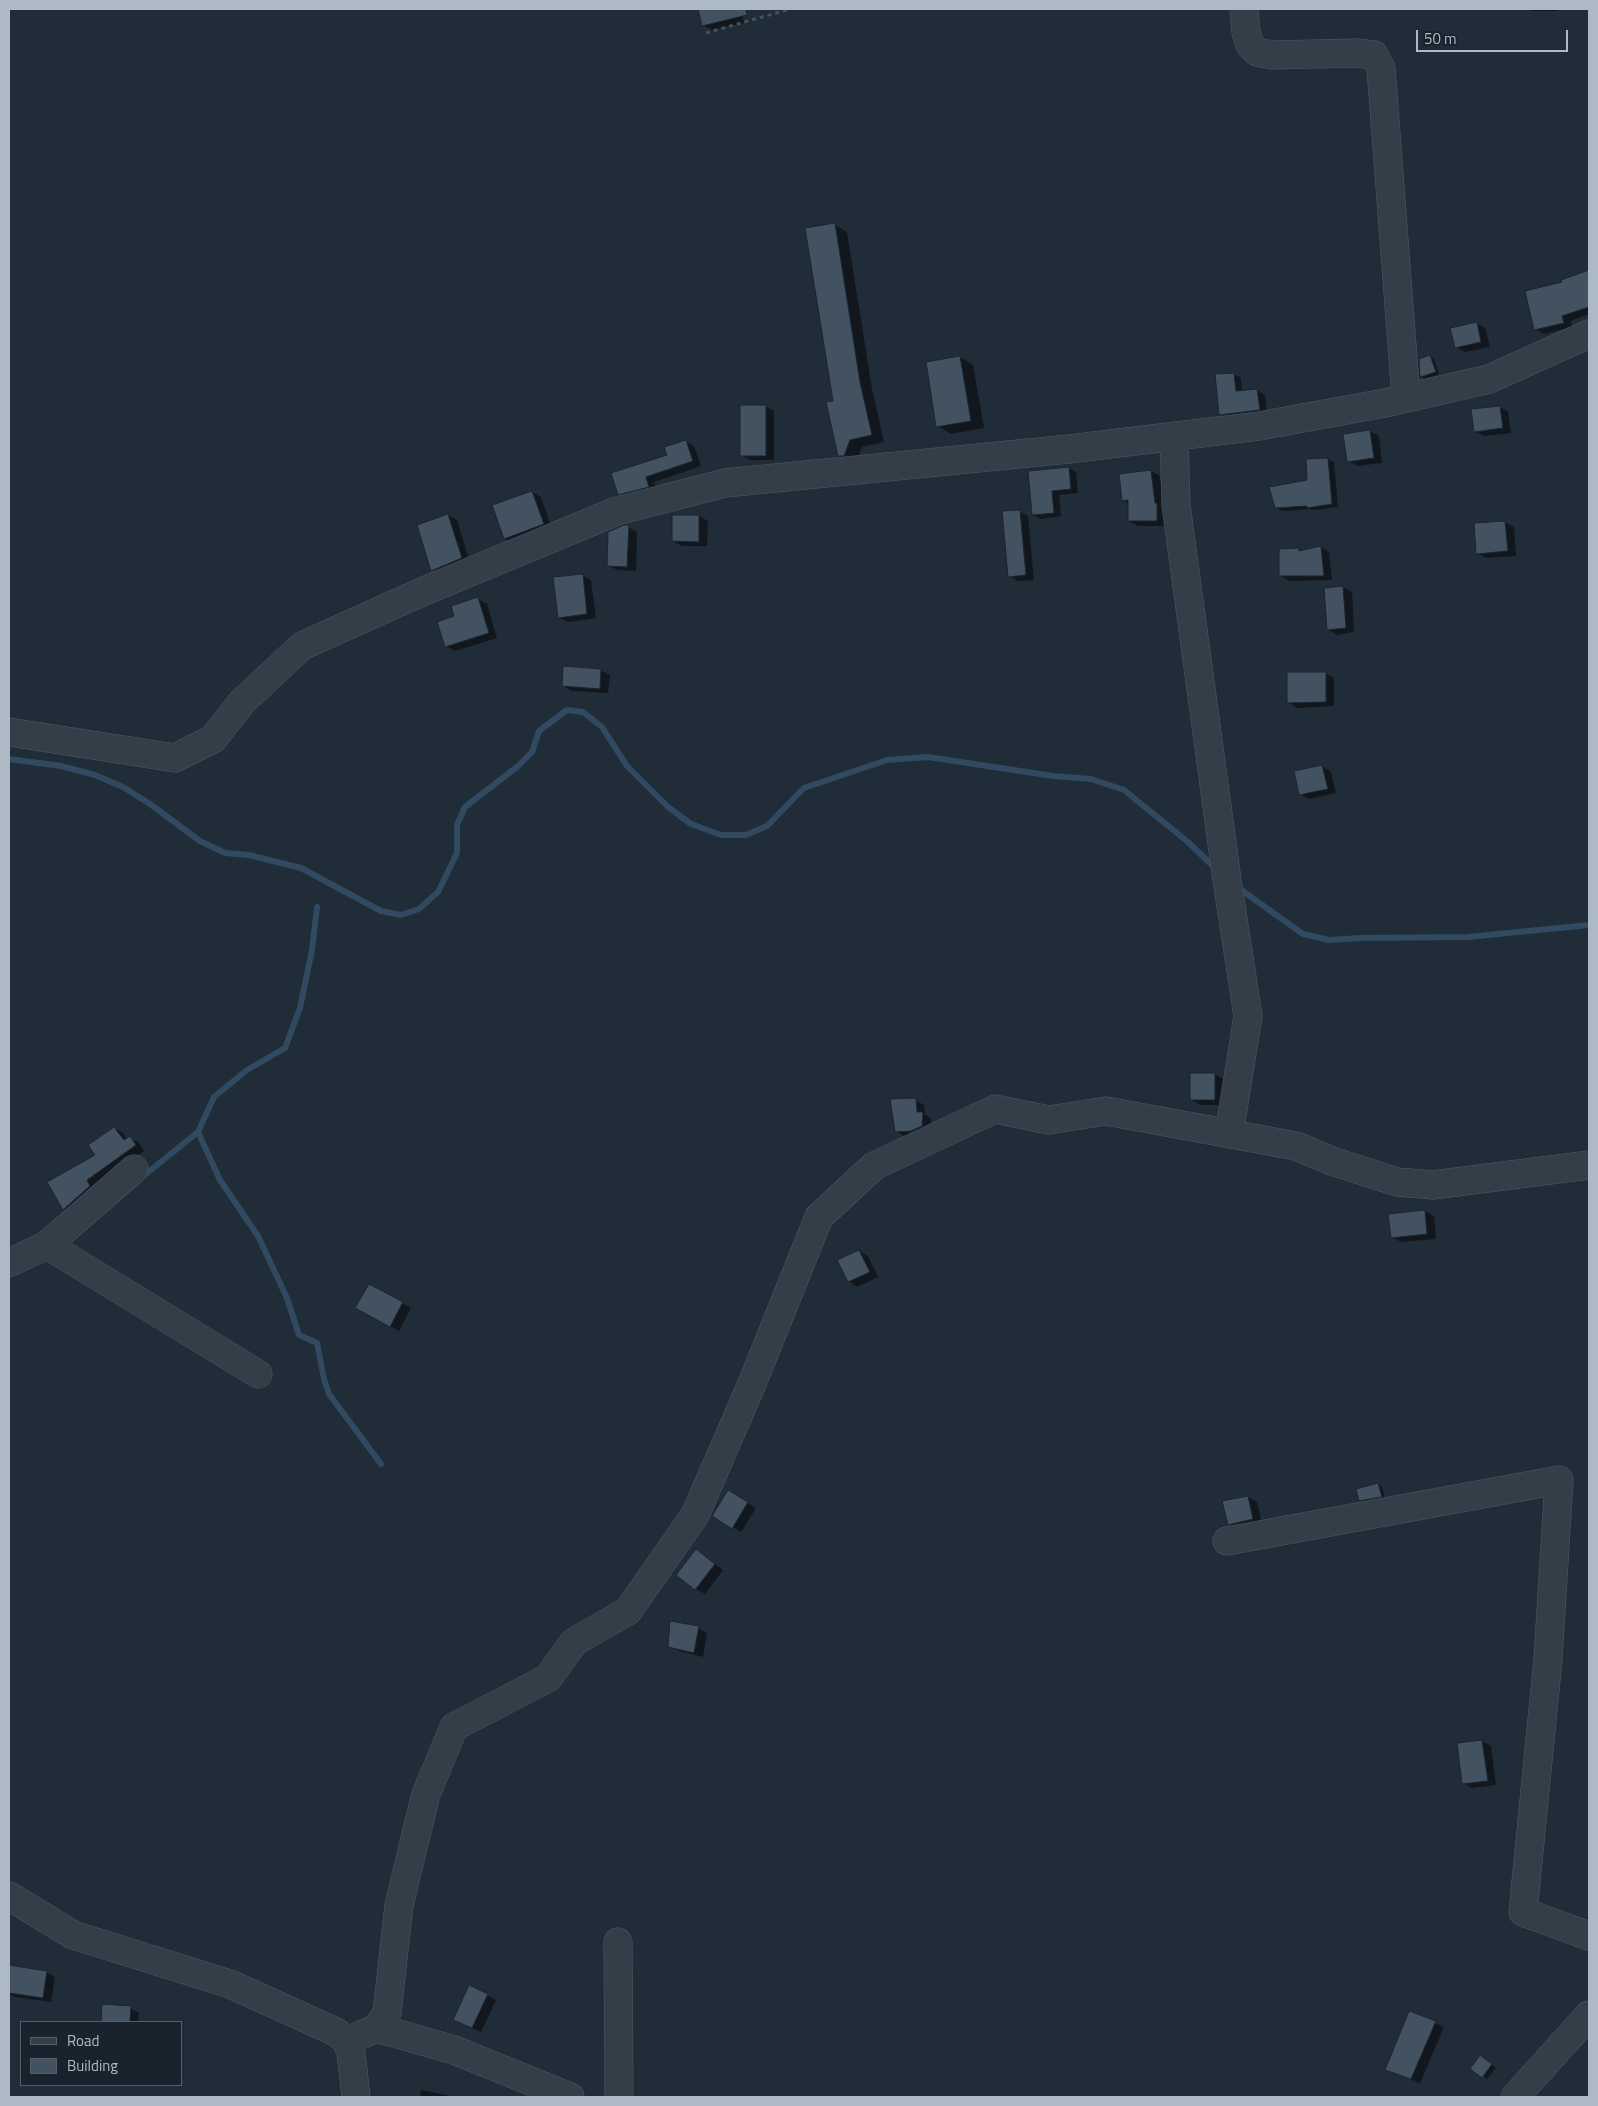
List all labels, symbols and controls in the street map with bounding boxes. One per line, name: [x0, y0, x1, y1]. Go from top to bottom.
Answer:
scale bar: [1418, 20, 1570, 52]
text: 50 m: [1424, 27, 1457, 50]
legend: [20, 2021, 182, 2086]
text: Road: [67, 2029, 99, 2052]
text: Building: [67, 2054, 118, 2077]

